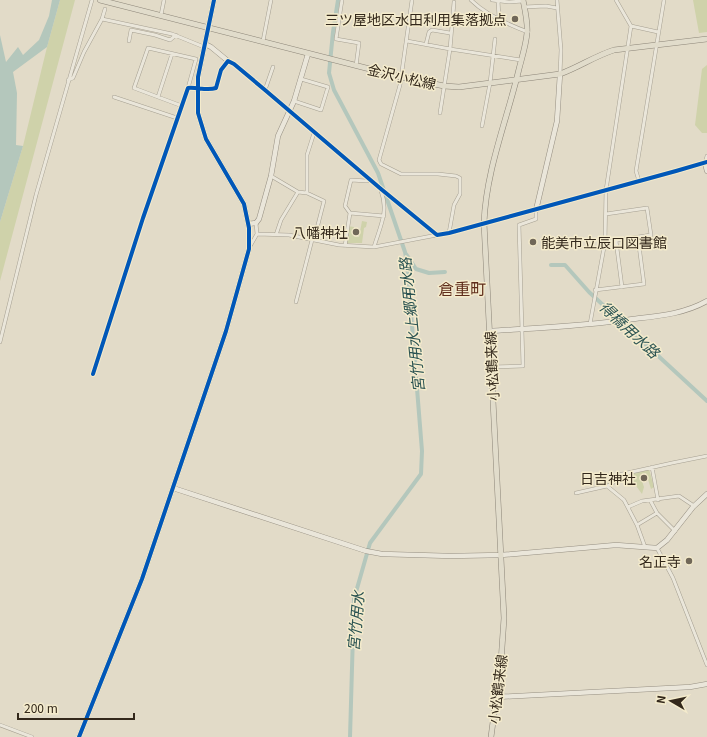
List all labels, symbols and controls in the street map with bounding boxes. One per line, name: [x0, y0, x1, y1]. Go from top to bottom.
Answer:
place label: 三ツ屋地区水田利用集落拠点: [325, 9, 507, 29]
marker: 三ツ屋地区水田利用集落拠点: [510, 14, 520, 24]
street label: 金沢小松線: [366, 58, 438, 94]
place label: 八幡神社: [292, 222, 348, 242]
marker: 八幡神社: [351, 227, 361, 237]
place label: 能美市立辰口図書館: [541, 232, 667, 252]
marker: 能美市立辰口図書館: [528, 237, 538, 247]
water label: 宮竹用水上郷用水路: [393, 255, 428, 393]
district label: 倉重町: [438, 276, 486, 300]
water label: 得橋用水路: [595, 296, 666, 364]
street label: 小松鶴来線: [479, 331, 503, 401]
place label: 日吉神社: [580, 468, 636, 488]
marker: 日吉神社: [639, 473, 649, 483]
place label: 名正寺: [639, 551, 681, 571]
marker: 名正寺: [684, 556, 694, 566]
water label: 宮竹用水: [342, 588, 368, 652]
street label: 小松鶴来線: [483, 653, 511, 725]
north arrow: [651, 681, 691, 721]
text: N: [652, 694, 669, 705]
scale bar: [18, 695, 134, 721]
text: 200 m: [24, 699, 58, 716]

